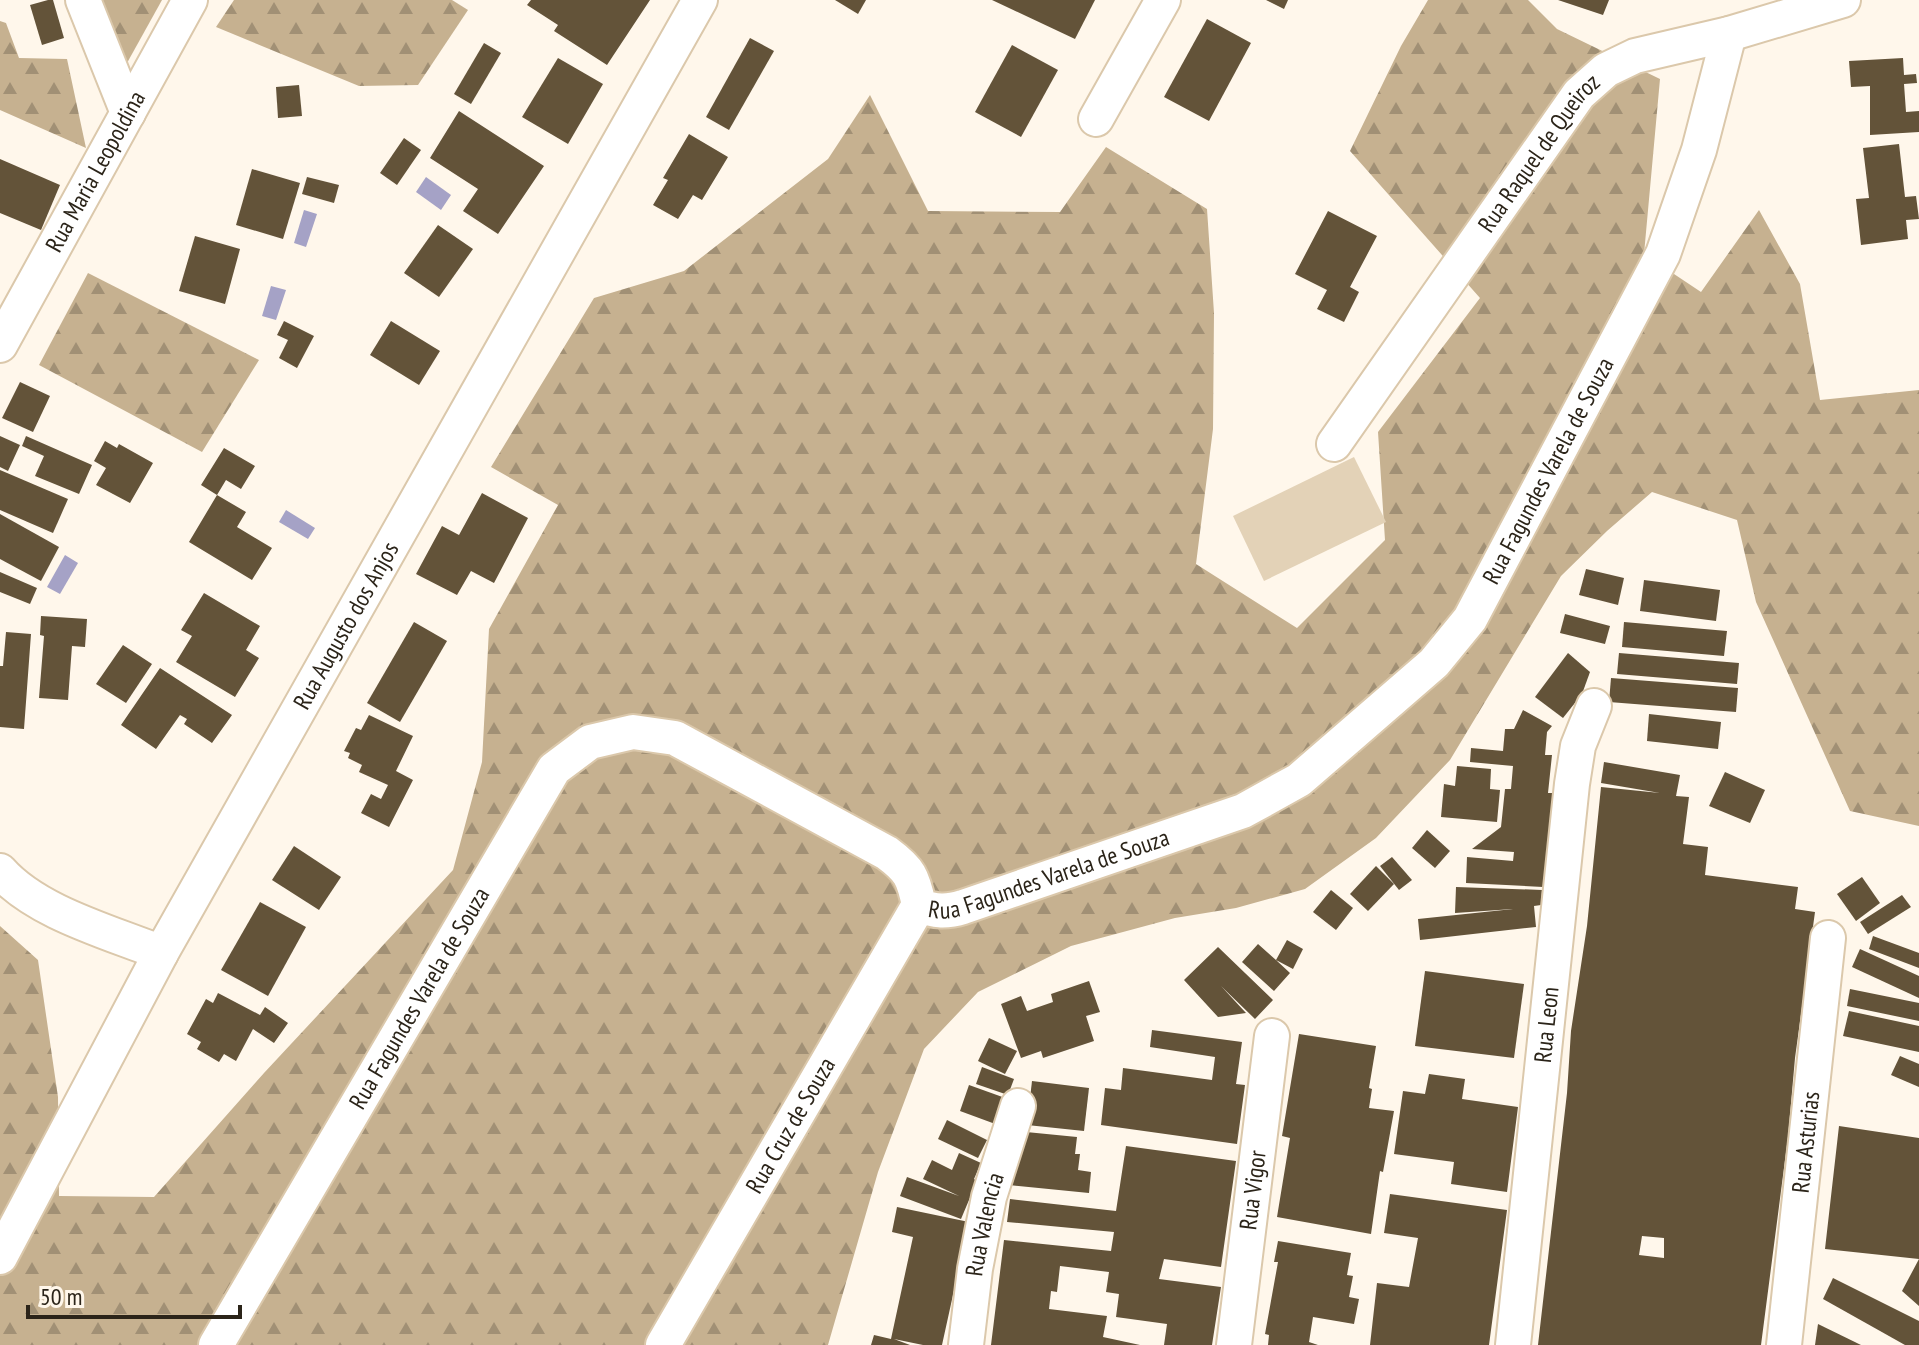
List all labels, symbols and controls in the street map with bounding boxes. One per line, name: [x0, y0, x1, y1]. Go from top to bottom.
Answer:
street label: Rua Raquel de Queiroz: [1471, 67, 1606, 238]
street label: Rua Maria Leopoldina: [38, 85, 152, 257]
street label: Rua Fagundes Varela de Souza: [1475, 352, 1620, 589]
street label: Rua Augusto dos Anjos: [286, 536, 405, 715]
street label: Rua Fagundes Varela de Souza: [926, 822, 1173, 926]
street label: Rua Fagundes Varela de Souza: [342, 882, 496, 1114]
street label: Rua Leon: [1527, 985, 1566, 1064]
street label: Rua Cruz de Souza: [739, 1052, 842, 1199]
street label: Rua Asturias: [1785, 1090, 1826, 1195]
street label: Rua Vigor: [1232, 1148, 1273, 1232]
street label: Rua Valencia: [958, 1169, 1011, 1278]
scale bar: [28, 1269, 240, 1319]
text: 50 m: [40, 1281, 82, 1312]

